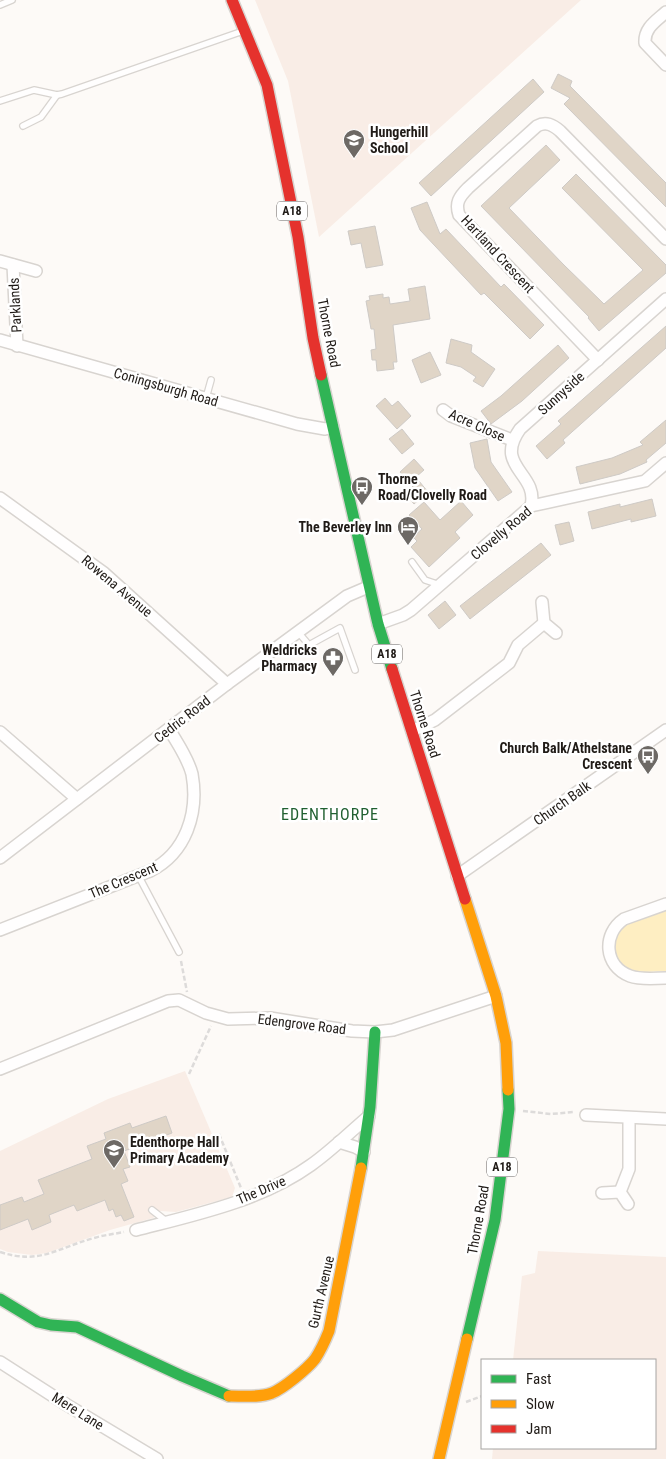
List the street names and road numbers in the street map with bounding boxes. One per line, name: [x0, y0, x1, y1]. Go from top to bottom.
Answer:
road number: A18: [277, 202, 307, 220]
street label: Hartland Crescent: [458, 212, 538, 296]
street label: Parklands: [6, 277, 24, 333]
street label: Thorne Road: [314, 297, 344, 369]
street label: Coningsburgh Road: [112, 364, 220, 410]
street label: Sunnyside: [535, 368, 588, 418]
street label: Acre Close: [447, 406, 508, 445]
street label: Clovelly Road: [467, 503, 535, 563]
street label: Rowena Avenue: [78, 552, 156, 620]
road number: A18: [372, 644, 402, 664]
street label: Thorne Road: [407, 688, 443, 760]
street label: Cedric Road: [151, 692, 213, 746]
street label: Church Balk: [530, 777, 594, 828]
street label: The Crescent: [86, 858, 160, 902]
street label: Edengrove Road: [257, 1011, 347, 1037]
road number: A18: [487, 1158, 517, 1176]
street label: The Drive: [234, 1172, 288, 1207]
street label: Thorne Road: [464, 1184, 492, 1256]
street label: Gurth Avenue: [305, 1254, 337, 1330]
street label: Mere Lane: [49, 1389, 107, 1433]

